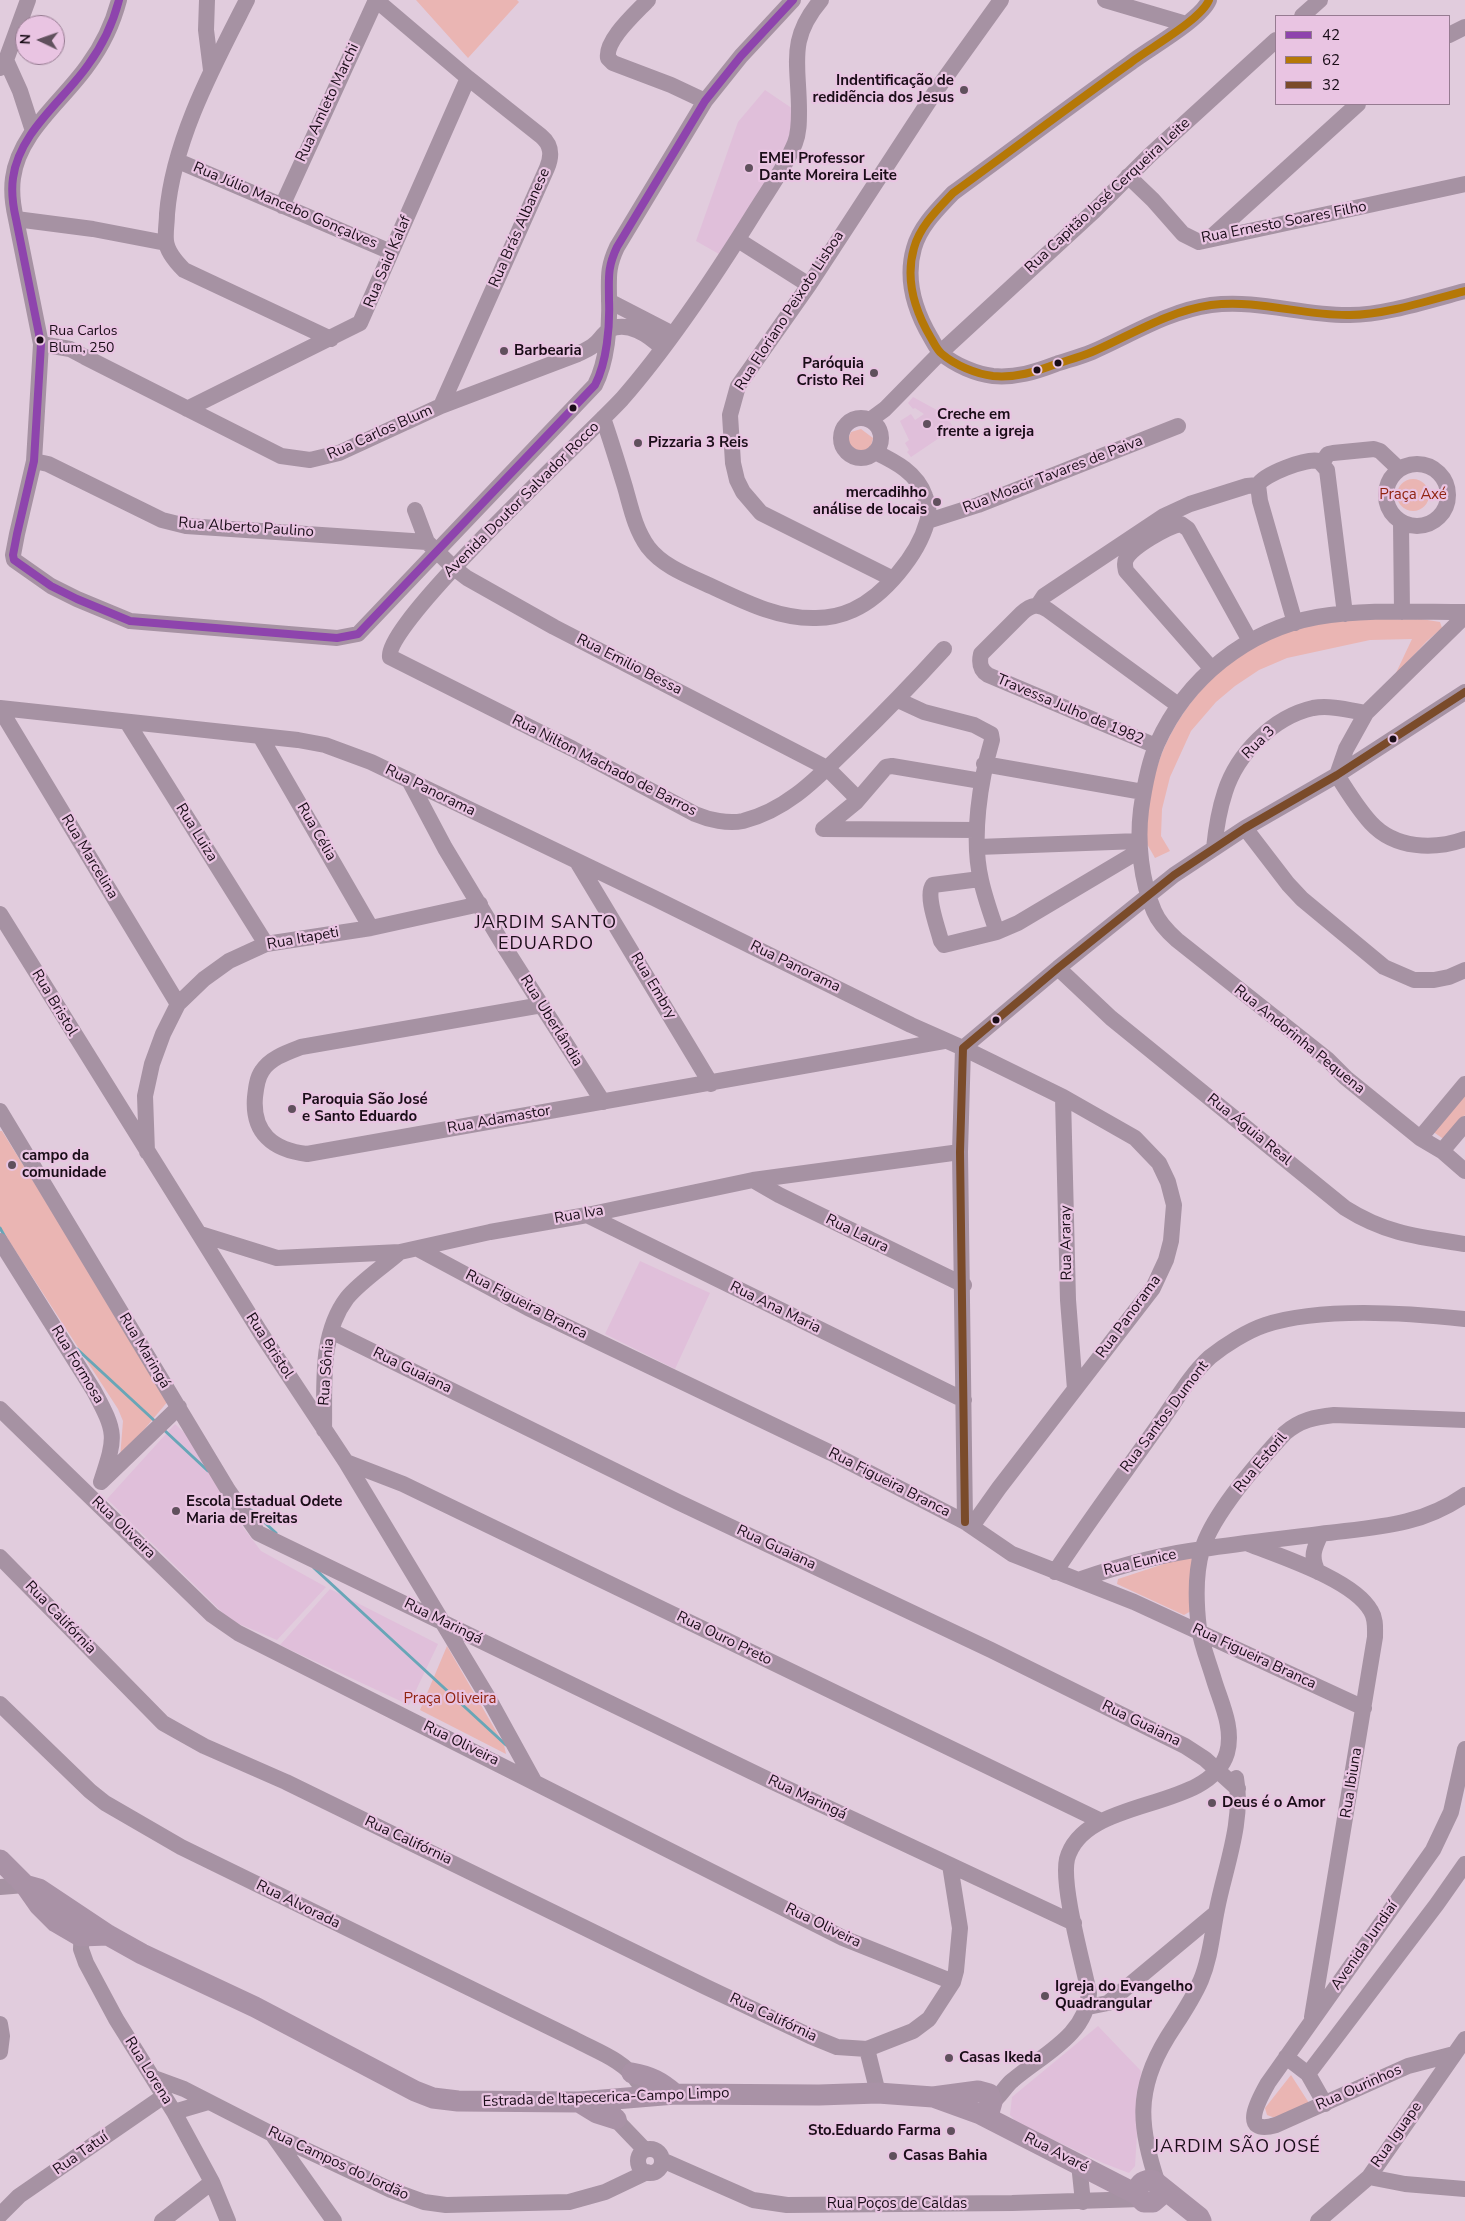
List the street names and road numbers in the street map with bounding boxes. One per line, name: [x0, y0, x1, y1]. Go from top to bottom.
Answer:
street label: Rua Amleto Marchi: [293, 41, 363, 165]
street label: Rua Capitão José Cerqueira Leite: [1022, 115, 1194, 277]
street label: Rua Júlio Mancebo Gonçalves: [190, 159, 380, 253]
street label: Rua Brás Albanese: [486, 166, 554, 290]
street label: Rua Ernesto Soares Filho: [1200, 198, 1368, 248]
street label: Rua Said Kalaf: [361, 213, 415, 311]
street label: Rua Floriano Peixoto Lisboa: [732, 228, 848, 394]
street label: Rua Carlos Blum: [325, 402, 435, 464]
street label: Avenida Doutor Salvador Rocco: [440, 418, 604, 582]
street label: Rua Moacir Tavares de Paiva: [960, 432, 1146, 518]
street label: Rua Alberto Paulino: [178, 514, 314, 542]
street label: Rua Emilio Bessa: [573, 631, 685, 699]
street label: Travessa Julho de 1982: [994, 671, 1146, 749]
street label: Rua Nilton Machado de Barros: [509, 711, 699, 821]
street label: Rua 3: [1239, 723, 1279, 763]
street label: Rua Panorama: [382, 761, 478, 821]
street label: Rua Célia: [292, 800, 340, 864]
street label: Rua Luiza: [171, 801, 221, 865]
street label: Rua Marcelina: [57, 811, 121, 903]
street label: Rua Itapeti: [266, 924, 340, 954]
street label: Rua Panorama: [747, 937, 843, 997]
street label: Rua Embry: [626, 950, 680, 1022]
street label: Rua Bristol: [27, 967, 81, 1039]
street label: Rua Uberlândia: [516, 972, 586, 1070]
street label: Rua Andorinha Pequena: [1230, 982, 1368, 1098]
street label: Rua Águia Real: [1203, 1090, 1295, 1170]
street label: Rua Adamastor: [446, 1102, 552, 1138]
street label: Rua Iva: [553, 1202, 605, 1228]
street label: Rua Araray: [1057, 1205, 1077, 1281]
street label: Rua Laura: [822, 1211, 892, 1257]
street label: Rua Figueira Branca: [462, 1266, 590, 1344]
street label: Rua Panorama: [1093, 1272, 1165, 1362]
street label: Rua Ana Maria: [727, 1278, 823, 1338]
street label: Rua Maringá: [114, 1310, 174, 1392]
street label: Rua Bristol: [241, 1310, 297, 1382]
street label: Rua Formosa: [47, 1323, 107, 1407]
street label: Rua Sônia: [316, 1338, 338, 1406]
street label: Rua Guaiana: [370, 1344, 454, 1398]
street label: Rua Santos Dumont: [1117, 1358, 1213, 1476]
street label: Rua Estoril: [1231, 1429, 1291, 1497]
street label: Rua Figueira Branca: [825, 1444, 953, 1522]
street label: Rua Oliveira: [87, 1493, 159, 1563]
street label: Rua Guaiana: [733, 1522, 819, 1574]
street label: Rua Eunice: [1102, 1546, 1178, 1580]
street label: Rua Califórnia: [21, 1578, 99, 1658]
street label: Rua Maringá: [401, 1595, 485, 1649]
street label: Rua Ouro Preto: [673, 1608, 775, 1670]
street label: Rua Figueira Branca: [1189, 1620, 1319, 1694]
street label: Rua Guaiana: [1099, 1697, 1183, 1751]
street label: Rua Oliveira: [420, 1718, 502, 1770]
street label: Rua Ibiuna: [1338, 1746, 1366, 1820]
street label: Rua Maringá: [765, 1772, 849, 1824]
street label: Rua Califórnia: [361, 1813, 455, 1869]
street label: Rua Alvorada: [253, 1877, 343, 1933]
street label: Avenida Jundiaí: [1328, 1898, 1402, 1994]
street label: Rua Oliveira: [782, 1900, 864, 1952]
street label: Rua Califórnia: [726, 1990, 820, 2046]
street label: Rua Lorena: [120, 2034, 176, 2108]
street label: Rua Ourinhos: [1313, 2061, 1405, 2115]
street label: Estrada de Itapecerica-Campo Limpo: [482, 2085, 730, 2111]
street label: Rua Iguape: [1368, 2099, 1426, 2171]
street label: Rua Campos do Jordão: [265, 2123, 411, 2205]
street label: Rua Tatuí: [50, 2128, 112, 2180]
street label: Rua Avaré: [1021, 2129, 1091, 2177]
street label: Rua Poços de Caldas: [827, 2195, 967, 2213]

